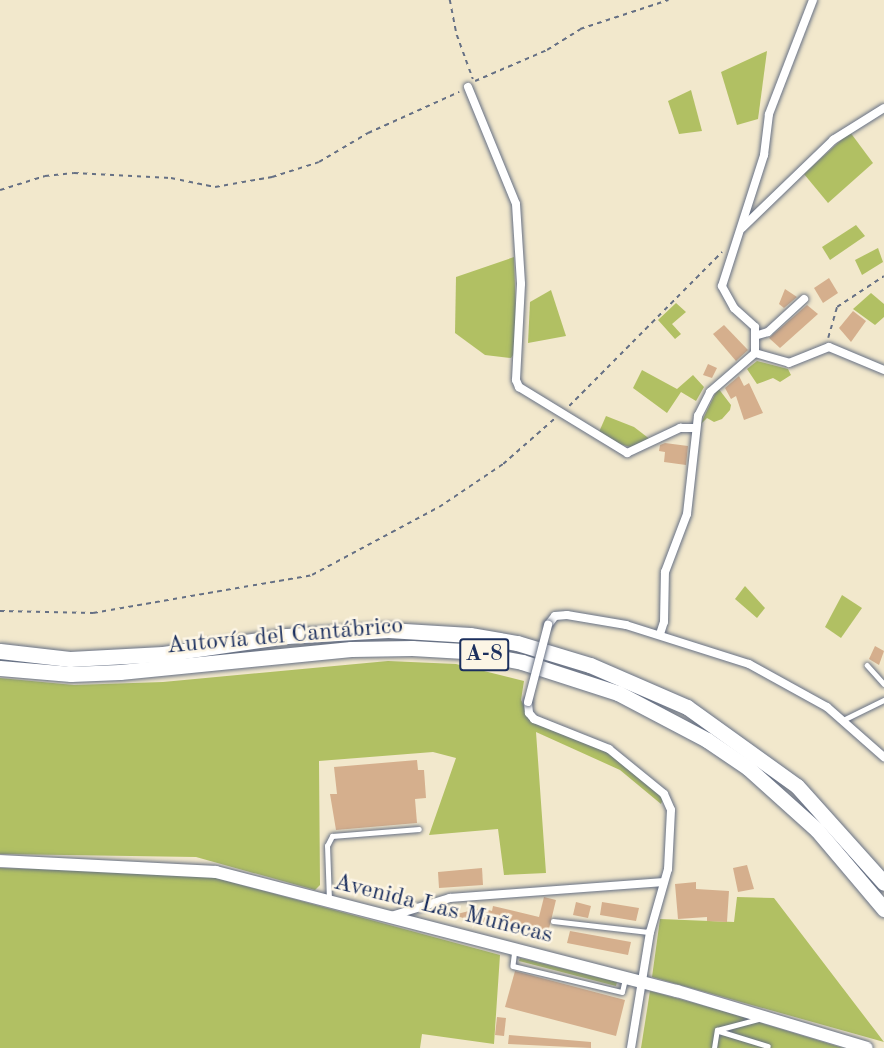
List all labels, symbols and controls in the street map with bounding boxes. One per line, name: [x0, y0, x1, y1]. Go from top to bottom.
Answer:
street label: Autovía del Cantábrico: [166, 612, 404, 662]
road number: A-8: [458, 636, 510, 674]
street label: Avenida Las Muñecas: [331, 869, 555, 951]

